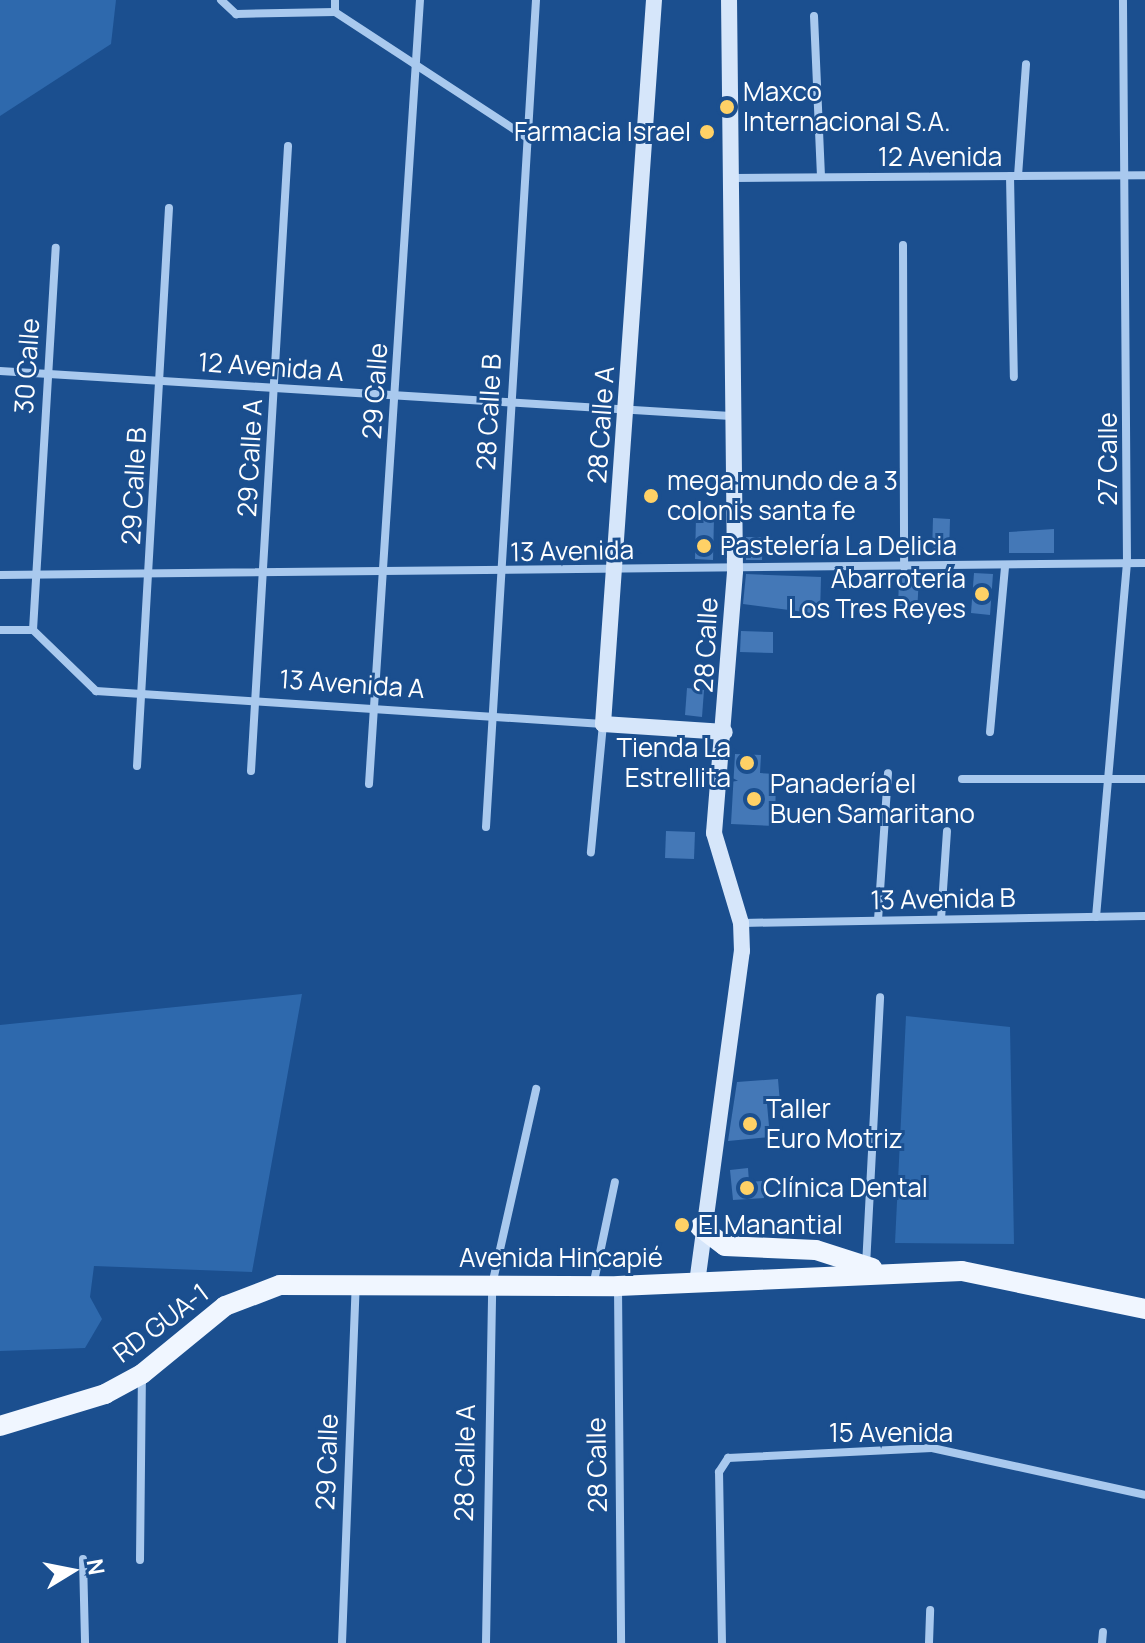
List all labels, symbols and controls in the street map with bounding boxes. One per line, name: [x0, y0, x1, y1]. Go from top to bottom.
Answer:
place label: Maxco Internacional S.A.: [743, 76, 951, 138]
marker: Maxco Internacional S.A.: [718, 98, 736, 116]
place label: Farmacia Israel: [514, 116, 691, 148]
marker: Farmacia Israel: [698, 123, 716, 141]
street label: 12 Avenida: [878, 141, 1002, 173]
street label: 30 Calle: [8, 317, 46, 415]
street label: 29 Calle: [356, 342, 394, 440]
street label: 12 Avenida A: [197, 346, 345, 388]
street label: 28 Calle B: [470, 353, 508, 471]
street label: 28 Calle A: [581, 365, 621, 485]
street label: 29 Calle A: [231, 398, 269, 518]
street label: 27 Calle: [1092, 412, 1124, 506]
street label: 29 Calle B: [115, 426, 153, 546]
place label: mega mundo de a 3 colonis santa fe: [667, 465, 898, 526]
marker: mega mundo de a 3 colonis santa fe: [642, 487, 660, 505]
place label: Pastelería La Delicia: [720, 530, 957, 562]
street label: 13 Avenida: [510, 534, 634, 568]
marker: Pastelería La Delicia: [695, 537, 713, 555]
place label: Abarrotería Los Tres Reyes: [788, 563, 966, 624]
marker: Abarrotería Los Tres Reyes: [973, 585, 991, 603]
street label: 28 Calle: [688, 597, 724, 693]
street label: 13 Avenida A: [278, 663, 426, 705]
place label: Tienda La Estrellita: [616, 732, 731, 794]
marker: Tienda La Estrellita: [738, 754, 756, 772]
place label: Panadería el Buen Samaritano: [770, 768, 975, 830]
marker: Panadería el Buen Samaritano: [745, 790, 763, 808]
street label: 13 Avenida B: [870, 882, 1016, 916]
place label: Taller Euro Motriz: [766, 1093, 903, 1154]
marker: Taller Euro Motriz: [741, 1115, 759, 1133]
place label: Clínica Dental: [763, 1172, 928, 1204]
marker: Clínica Dental: [738, 1179, 756, 1197]
place label: El Manantial: [698, 1209, 843, 1241]
marker: El Manantial: [673, 1216, 691, 1234]
street label: Avenida Hincapié: [459, 1242, 663, 1274]
street label: RD GUA-1: [107, 1277, 215, 1369]
street label: 28 Calle A: [448, 1404, 482, 1522]
street label: 29 Calle: [310, 1413, 344, 1511]
street label: 28 Calle: [581, 1417, 613, 1513]
street label: 15 Avenida: [829, 1417, 953, 1449]
north arrow: [32, 1531, 112, 1611]
text: N: [79, 1556, 112, 1577]

